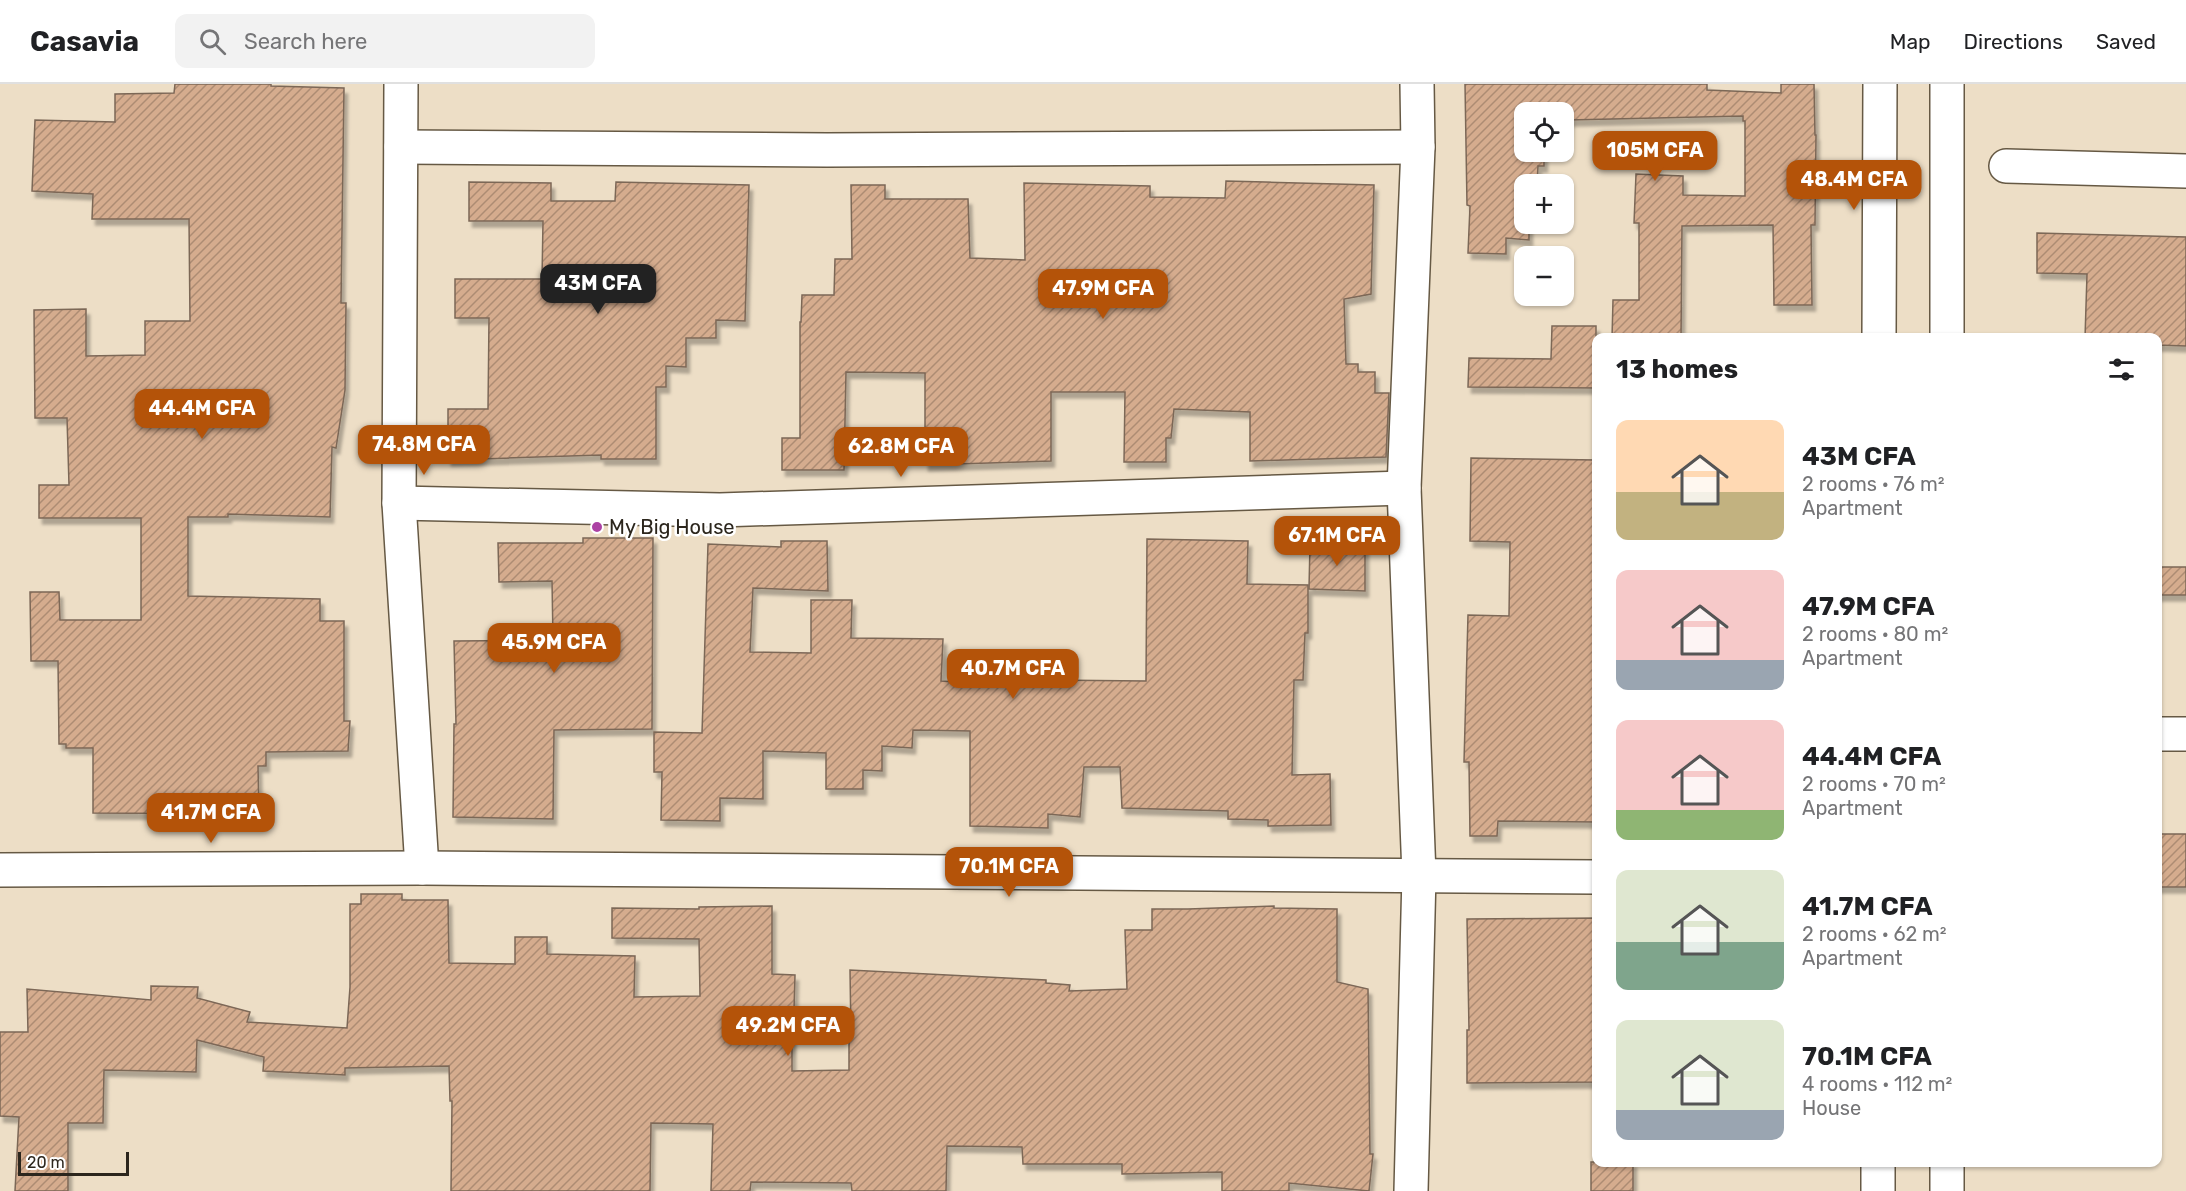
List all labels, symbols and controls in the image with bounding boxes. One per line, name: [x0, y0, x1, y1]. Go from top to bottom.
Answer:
search box: [175, 14, 595, 68]
text: Casavia: [30, 25, 139, 58]
icon: search: [196, 25, 229, 58]
text: Search here: [244, 28, 367, 55]
text: Map: [1890, 29, 1931, 54]
text: Directions: [1964, 29, 2063, 54]
text: Saved: [2096, 29, 2156, 54]
map controls: [1514, 102, 1574, 306]
button: locate: [1514, 102, 1574, 162]
pin: 105M CFA: [1593, 131, 1717, 182]
text: 105M CFA: [1606, 138, 1704, 162]
pin: 48.4M CFA: [1785, 160, 1923, 211]
text: 48.4M CFA: [1800, 167, 1908, 191]
button: +: [1514, 174, 1574, 234]
button: −: [1514, 246, 1574, 306]
pin: 43M CFA: [543, 264, 653, 315]
pin: 47.9M CFA: [1034, 269, 1172, 320]
text: 43M CFA: [554, 271, 642, 295]
text: 47.9M CFA: [1052, 276, 1154, 300]
icon: filters: [2105, 353, 2138, 386]
text: 13 homes: [1616, 354, 1738, 385]
pin: 44.4M CFA: [133, 389, 271, 440]
text: 44.4M CFA: [148, 396, 256, 420]
pin: 74.8M CFA: [355, 425, 493, 476]
pin: 62.8M CFA: [832, 427, 970, 478]
text: 74.8M CFA: [372, 432, 476, 456]
text: 62.8M CFA: [848, 434, 954, 458]
text: 43M CFA: [1802, 441, 1916, 472]
icon: home: [1664, 444, 1736, 516]
text: 2 rooms · 76 m²: [1802, 472, 1945, 496]
text: Apartment: [1802, 496, 1903, 520]
place label: My Big House: [609, 515, 735, 539]
pin: 67.1M CFA: [1268, 516, 1406, 567]
marker: My Big House: [590, 520, 604, 534]
text: 67.1M CFA: [1288, 523, 1386, 547]
text: 47.9M CFA: [1802, 591, 1935, 622]
icon: home: [1664, 594, 1736, 666]
text: 2 rooms · 80 m²: [1802, 622, 1948, 646]
pin: 45.9M CFA: [485, 623, 623, 674]
text: 45.9M CFA: [502, 630, 606, 654]
text: Apartment: [1802, 646, 1903, 670]
pin: 40.7M CFA: [944, 649, 1082, 700]
text: 40.7M CFA: [961, 656, 1065, 680]
text: 44.4M CFA: [1802, 741, 1941, 772]
icon: home: [1664, 744, 1736, 816]
text: 2 rooms · 70 m²: [1802, 772, 1946, 796]
pin: 41.7M CFA: [142, 793, 280, 844]
text: Apartment: [1802, 796, 1903, 820]
text: 41.7M CFA: [161, 800, 261, 824]
pin: 70.1M CFA: [940, 847, 1078, 898]
text: 70.1M CFA: [959, 854, 1059, 878]
text: 41.7M CFA: [1802, 891, 1933, 922]
icon: home: [1664, 894, 1736, 966]
text: 2 rooms · 62 m²: [1802, 922, 1947, 946]
text: Apartment: [1802, 946, 1903, 970]
pin: 49.2M CFA: [719, 1006, 857, 1057]
text: 49.2M CFA: [736, 1013, 840, 1037]
text: 70.1M CFA: [1802, 1041, 1932, 1072]
icon: home: [1664, 1044, 1736, 1116]
text: 4 rooms · 112 m²: [1802, 1072, 1952, 1096]
text: House: [1802, 1096, 1861, 1120]
scale bar: [18, 1149, 129, 1176]
text: 20 m: [27, 1153, 65, 1172]

